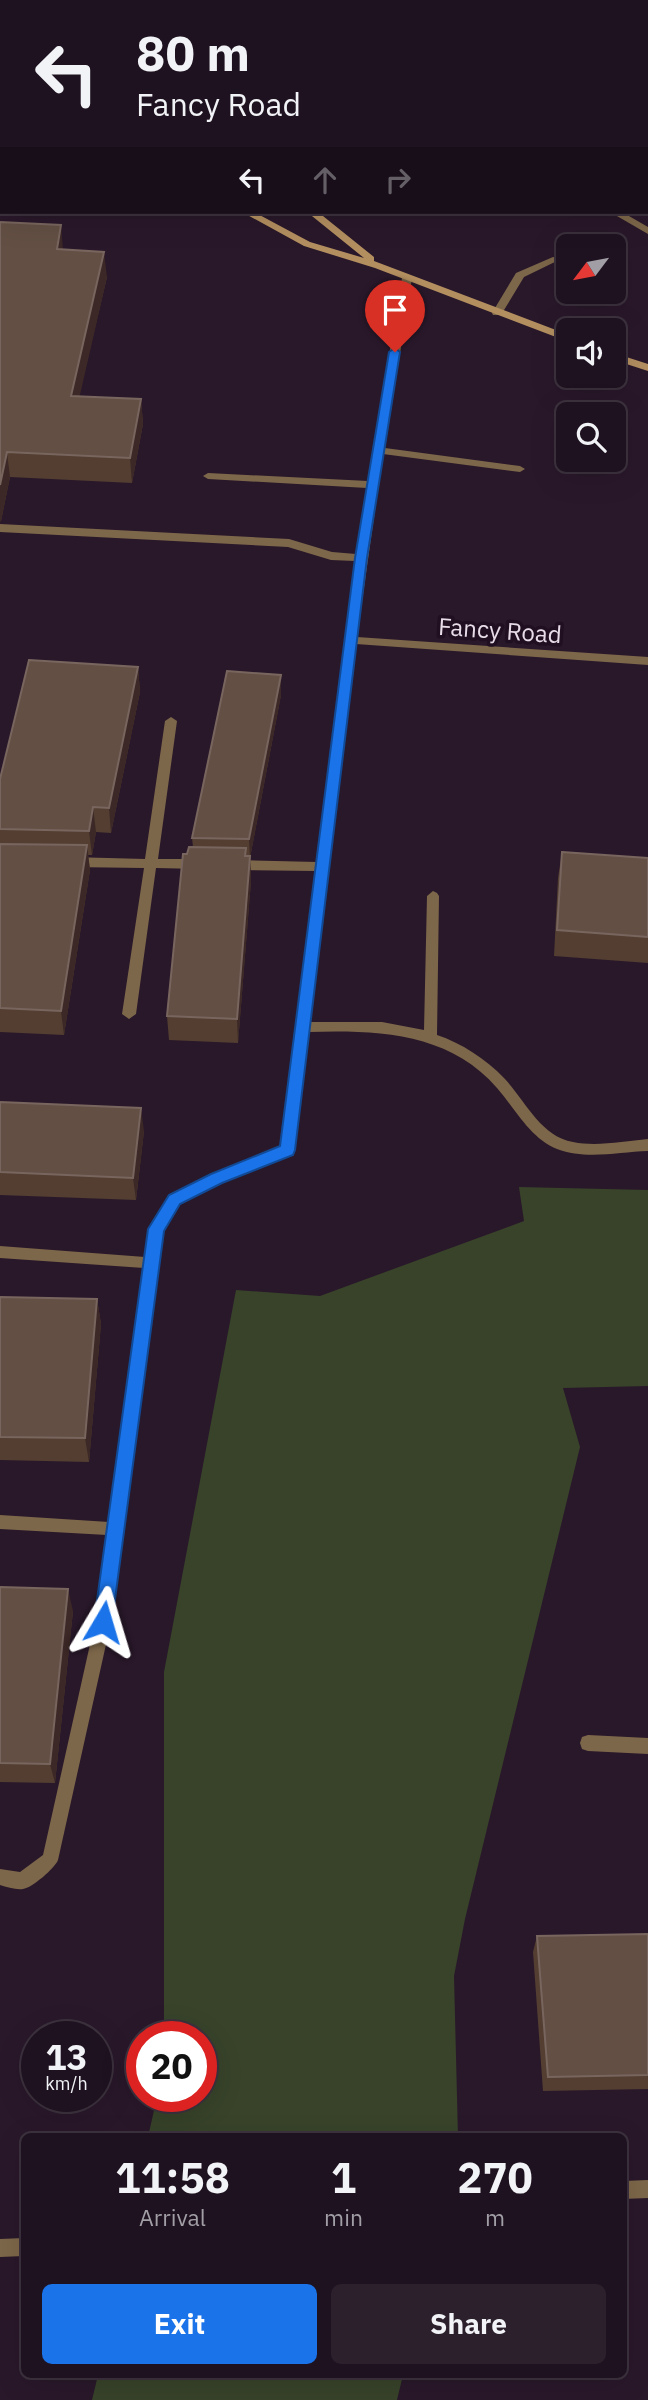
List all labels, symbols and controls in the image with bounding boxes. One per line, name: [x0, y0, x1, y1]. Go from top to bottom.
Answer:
text: 80 m: [136, 21, 250, 84]
icon: left: [21, 28, 112, 119]
text: Fancy Road: [136, 83, 301, 125]
icon: left: [233, 161, 271, 199]
icon: ahead: [306, 161, 344, 199]
icon: right: [379, 161, 417, 199]
north arrow: [556, 234, 626, 304]
map controls: [556, 234, 626, 472]
pin: [365, 280, 425, 352]
icon: arrive: [376, 291, 414, 329]
button: sound: [556, 318, 626, 388]
button: search: [556, 402, 626, 472]
street label: Fancy Road: [437, 610, 563, 650]
position arrow: [66, 1585, 140, 1659]
speed limit sign: 20: [126, 2021, 217, 2112]
text: 13: [45, 2034, 88, 2080]
text: km/h: [45, 2072, 88, 2095]
text: 11:58: [115, 2150, 230, 2205]
text: 1: [331, 2150, 356, 2205]
text: 270: [457, 2150, 533, 2205]
text: Arrival: [139, 2202, 206, 2232]
text: min: [324, 2202, 363, 2232]
text: m: [485, 2202, 505, 2232]
button: Exit: [42, 2284, 317, 2364]
button: Share: [331, 2284, 606, 2364]

